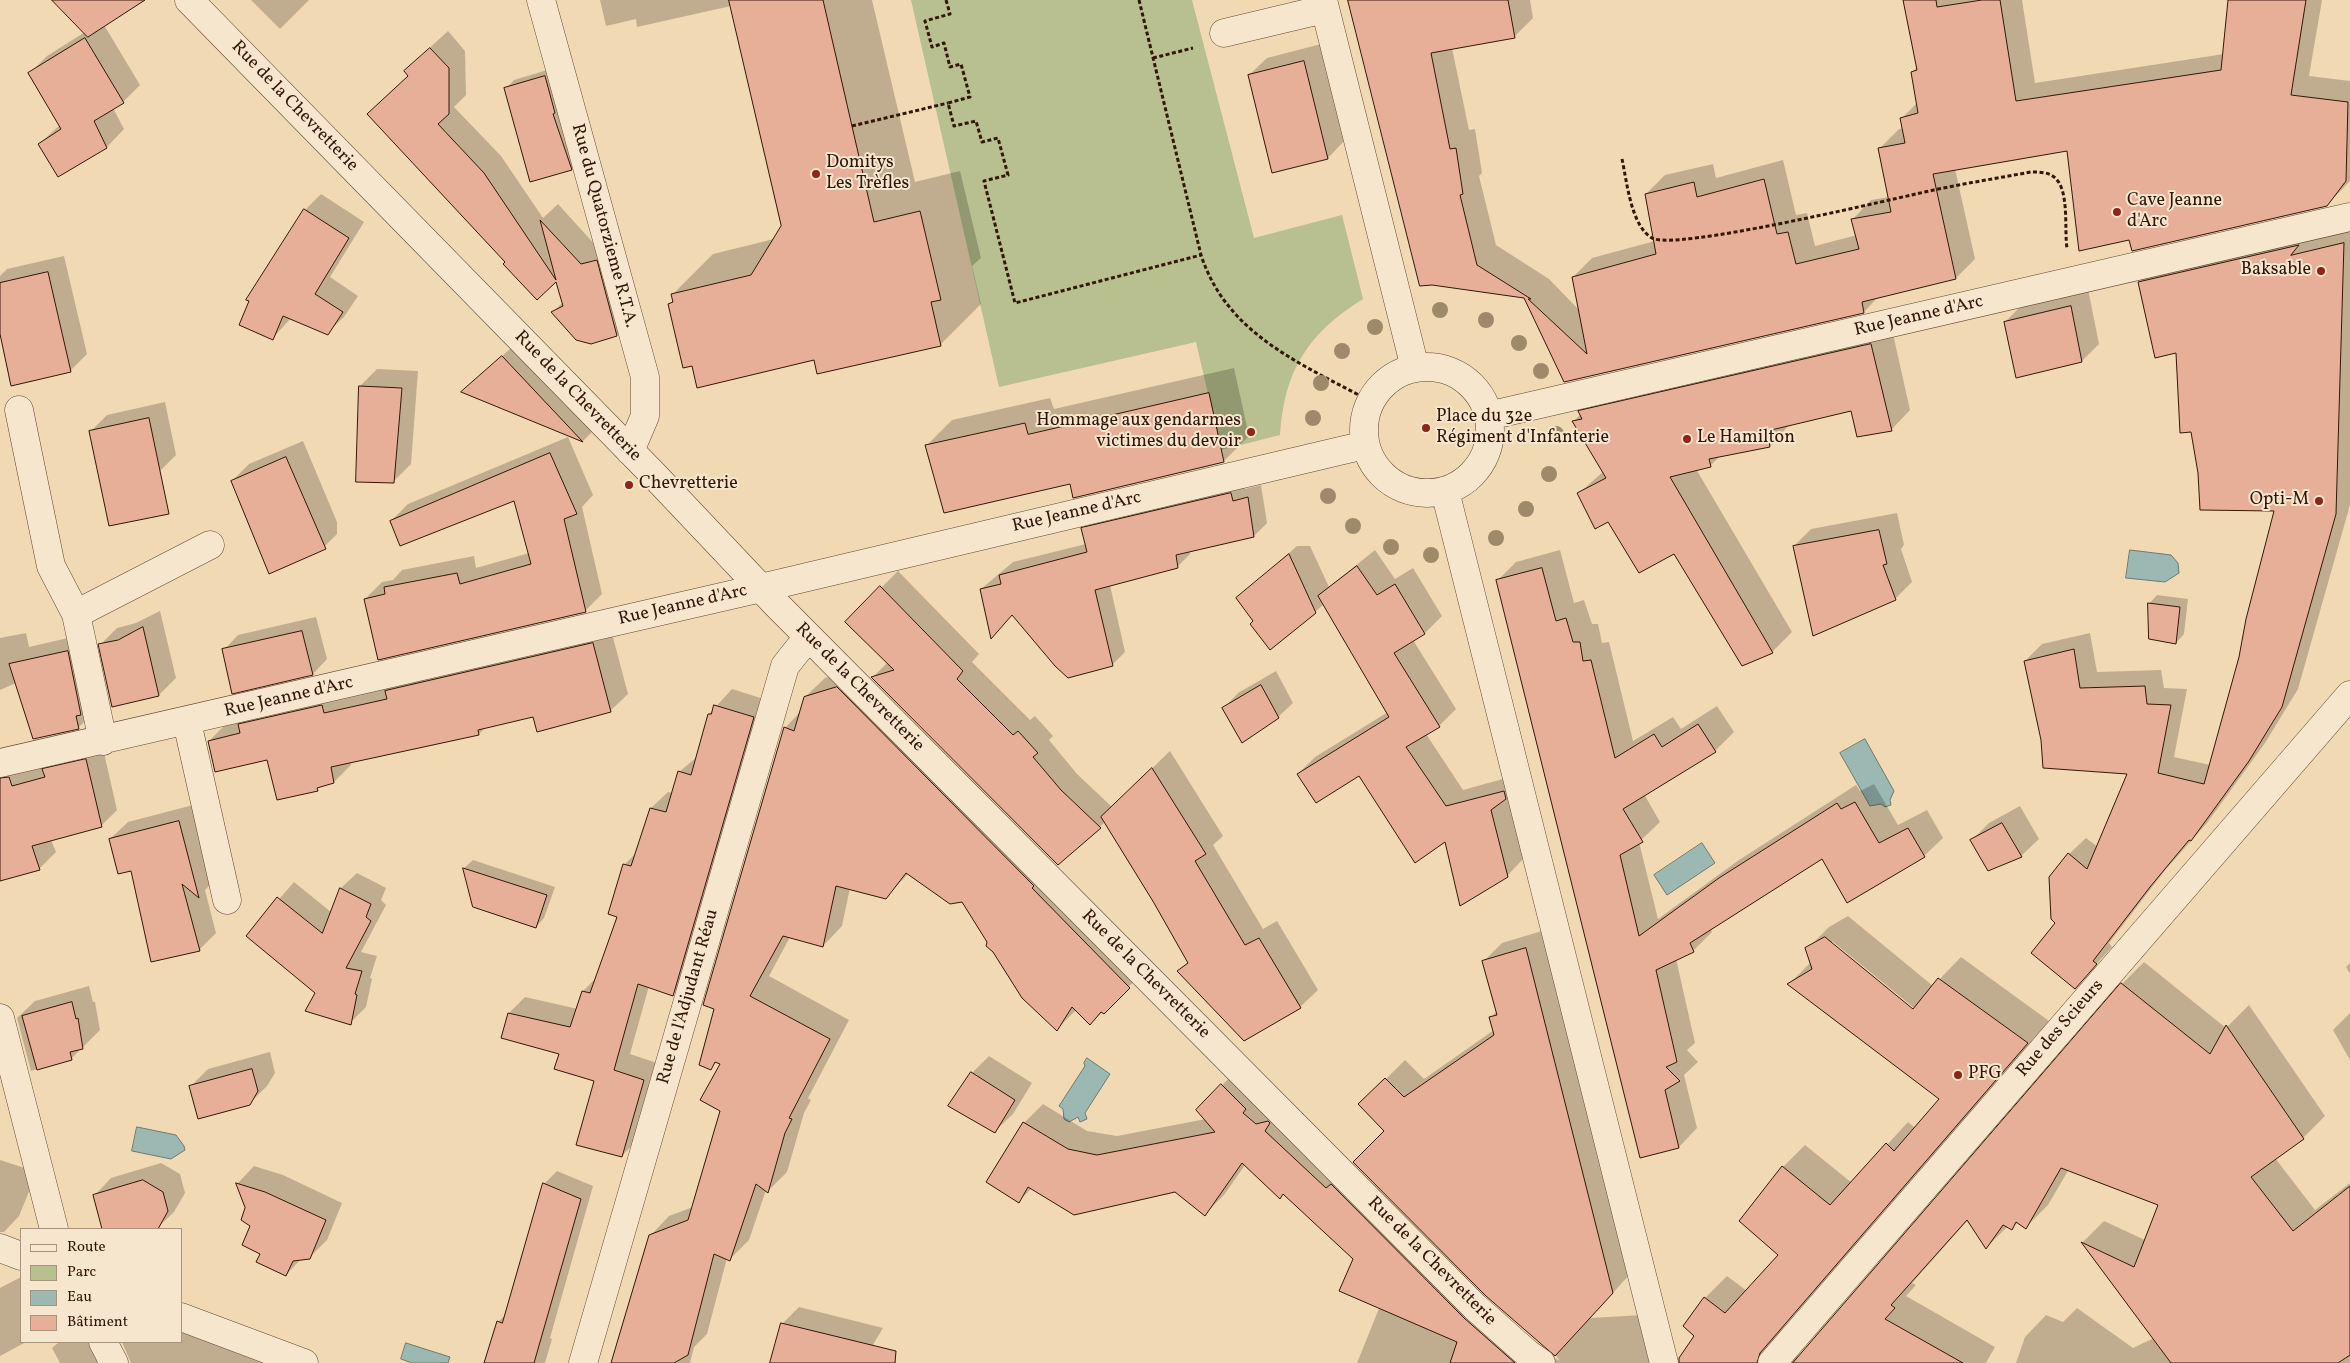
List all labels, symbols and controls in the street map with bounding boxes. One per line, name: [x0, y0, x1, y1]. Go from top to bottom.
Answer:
street label: Rue de la Chevretterie: [226, 37, 362, 177]
street label: Rue du Quatorzieme R.T.A.: [565, 122, 641, 330]
place label: Domitys Les Trèfles: [826, 153, 909, 195]
marker: Domitys Les Trèfles: [810, 168, 822, 180]
place label: Cave Jeanne d'Arc: [2127, 191, 2222, 233]
marker: Cave Jeanne d'Arc: [2111, 206, 2123, 218]
place label: Baksable: [2241, 260, 2311, 282]
marker: Baksable: [2315, 265, 2327, 277]
street label: Rue Jeanne d'Arc: [1852, 292, 1986, 342]
street label: Rue de la Chevretterie: [509, 327, 645, 467]
place label: Place du 32e Régiment d'Infanterie: [1436, 407, 1609, 449]
place label: Hommage aux gendarmes victimes du devoir: [1036, 411, 1241, 454]
marker: Place du 32e Régiment d'Infanterie: [1420, 422, 1432, 434]
marker: Hommage aux gendarmes victimes du devoir: [1245, 426, 1257, 438]
place label: Le Hamilton: [1697, 428, 1795, 450]
marker: Le Hamilton: [1681, 433, 1693, 445]
place label: Chevretterie: [639, 474, 738, 496]
marker: Chevretterie: [623, 479, 635, 491]
street label: Rue Jeanne d'Arc: [1010, 488, 1144, 538]
place label: Opti-M: [2250, 490, 2309, 512]
marker: Opti-M: [2313, 495, 2325, 507]
street label: Rue Jeanne d'Arc: [616, 581, 750, 631]
street label: Rue de la Chevretterie: [790, 619, 928, 757]
street label: Rue Jeanne d'Arc: [222, 673, 356, 723]
street label: Rue de la Chevretterie: [1076, 906, 1214, 1044]
street label: Rue de l'Adjudant Réau: [654, 907, 724, 1087]
street label: Rue des Scieurs: [2013, 976, 2109, 1082]
place label: PFG: [1968, 1064, 2002, 1086]
marker: PFG: [1952, 1069, 1964, 1081]
street label: Rue de la Chevretterie: [1362, 1193, 1500, 1331]
legend: [20, 1228, 182, 1343]
text: Route: [67, 1237, 106, 1258]
text: Parc: [67, 1262, 96, 1283]
text: Eau: [67, 1287, 92, 1308]
text: Bâtiment: [67, 1312, 128, 1333]

